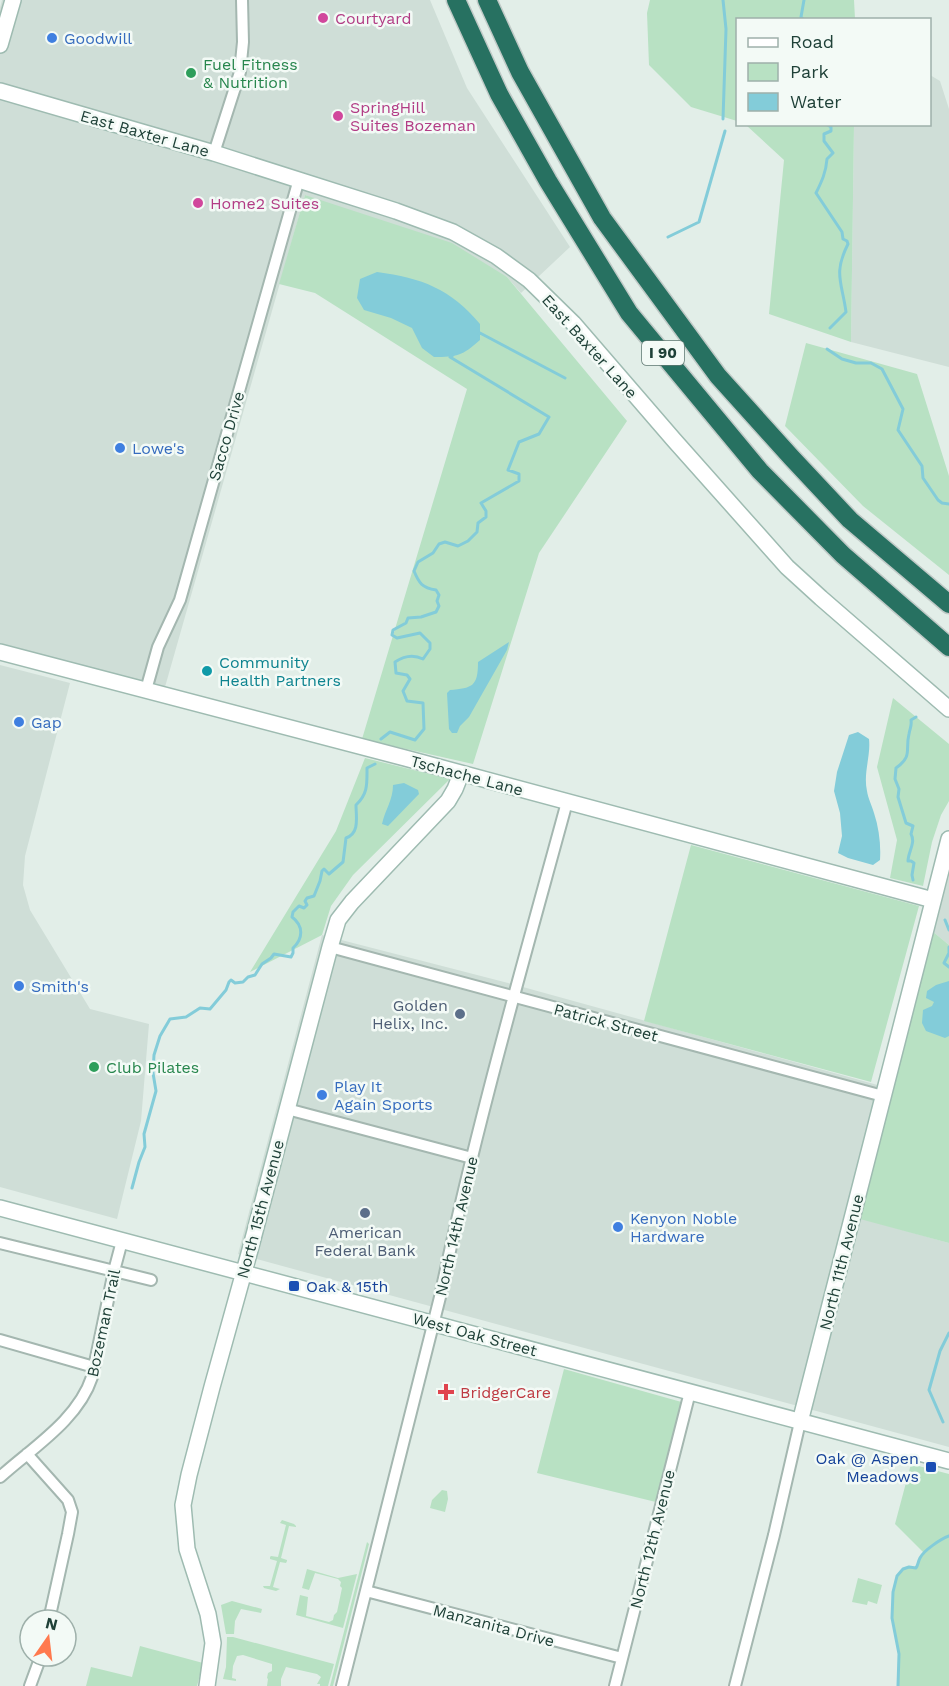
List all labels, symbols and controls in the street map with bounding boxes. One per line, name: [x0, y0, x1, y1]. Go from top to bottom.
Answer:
place label: Courtyard: [335, 9, 412, 28]
marker: Courtyard: [316, 11, 330, 25]
legend: [736, 18, 931, 126]
place label: Goodwill: [64, 29, 132, 48]
marker: Goodwill: [45, 31, 59, 45]
text: Road: [790, 31, 834, 52]
place label: Fuel Fitness & Nutrition: [203, 55, 298, 92]
text: Park: [790, 61, 829, 82]
marker: Fuel Fitness & Nutrition: [184, 66, 198, 80]
text: Water: [790, 91, 842, 112]
place label: SpringHill Suites Bozeman: [350, 98, 476, 135]
street label: East Baxter Lane: [78, 106, 212, 161]
marker: SpringHill Suites Bozeman: [331, 109, 345, 123]
place label: Home2 Suites: [210, 194, 319, 213]
marker: Home2 Suites: [191, 196, 205, 210]
street label: East Baxter Lane: [538, 290, 641, 402]
road number: I 90: [642, 341, 684, 365]
street label: Sacco Drive: [205, 389, 248, 483]
place label: Lowe's: [132, 439, 185, 458]
marker: Lowe's: [113, 441, 127, 455]
place label: Community Health Partners: [219, 653, 341, 690]
marker: Community Health Partners: [200, 664, 214, 678]
place label: Gap: [31, 713, 62, 732]
marker: Gap: [12, 715, 26, 729]
street label: Tschache Lane: [408, 751, 525, 800]
place label: Smith's: [31, 977, 89, 996]
marker: Smith's: [12, 979, 26, 993]
place label: Golden Helix, Inc.: [372, 996, 448, 1033]
street label: Patrick Street: [552, 999, 660, 1046]
marker: Golden Helix, Inc.: [453, 1007, 467, 1021]
place label: Club Pilates: [106, 1058, 199, 1077]
marker: Club Pilates: [87, 1060, 101, 1074]
place label: Play It Again Sports: [334, 1077, 433, 1114]
marker: Play It Again Sports: [315, 1088, 329, 1102]
street label: North 15th Avenue: [233, 1138, 288, 1280]
street label: North 14th Avenue: [431, 1154, 482, 1298]
street label: North 11th Avenue: [815, 1192, 868, 1332]
marker: American Federal Bank: [358, 1206, 372, 1220]
place label: Kenyon Noble Hardware: [630, 1209, 737, 1246]
marker: Kenyon Noble Hardware: [611, 1220, 625, 1234]
place label: American Federal Bank: [314, 1223, 416, 1260]
street label: Bozeman Trail: [83, 1267, 124, 1379]
place label: Oak & 15th: [306, 1277, 388, 1296]
marker: Oak & 15th: [287, 1279, 301, 1293]
street label: West Oak Street: [411, 1309, 539, 1360]
marker: BridgerCare: [437, 1383, 455, 1401]
place label: BridgerCare: [460, 1383, 551, 1402]
place label: Oak @ Aspen Meadows: [816, 1449, 919, 1486]
marker: Oak @ Aspen Meadows: [924, 1460, 938, 1474]
street label: North 12th Avenue: [626, 1468, 679, 1611]
street label: Manzanita Drive: [431, 1600, 557, 1651]
north arrow: [18, 1608, 78, 1668]
text: N: [43, 1613, 60, 1635]

